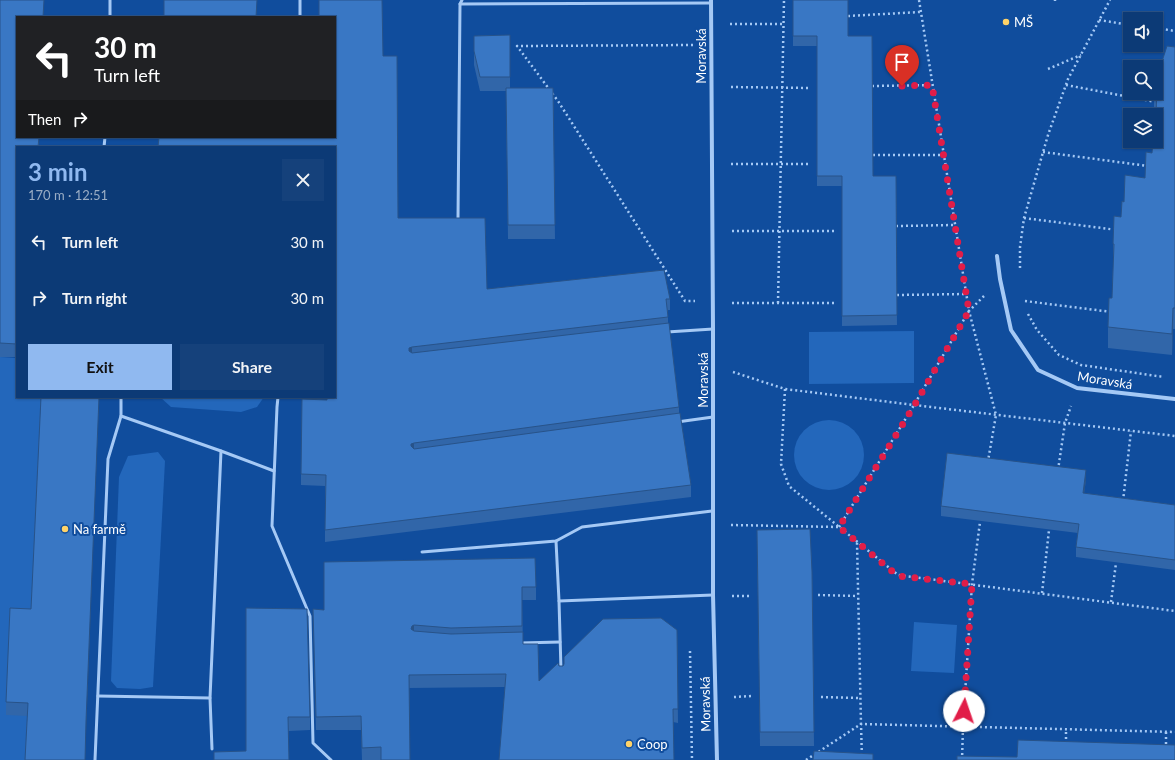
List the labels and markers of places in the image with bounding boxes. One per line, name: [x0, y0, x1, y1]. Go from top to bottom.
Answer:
place label: MŠ: [1014, 14, 1033, 30]
marker: MŠ: [1001, 17, 1011, 27]
pin: [885, 45, 919, 86]
place label: Na farmě: [73, 521, 126, 537]
marker: Na farmě: [60, 524, 70, 534]
place label: Coop: [637, 736, 668, 752]
marker: Coop: [624, 739, 634, 749]

